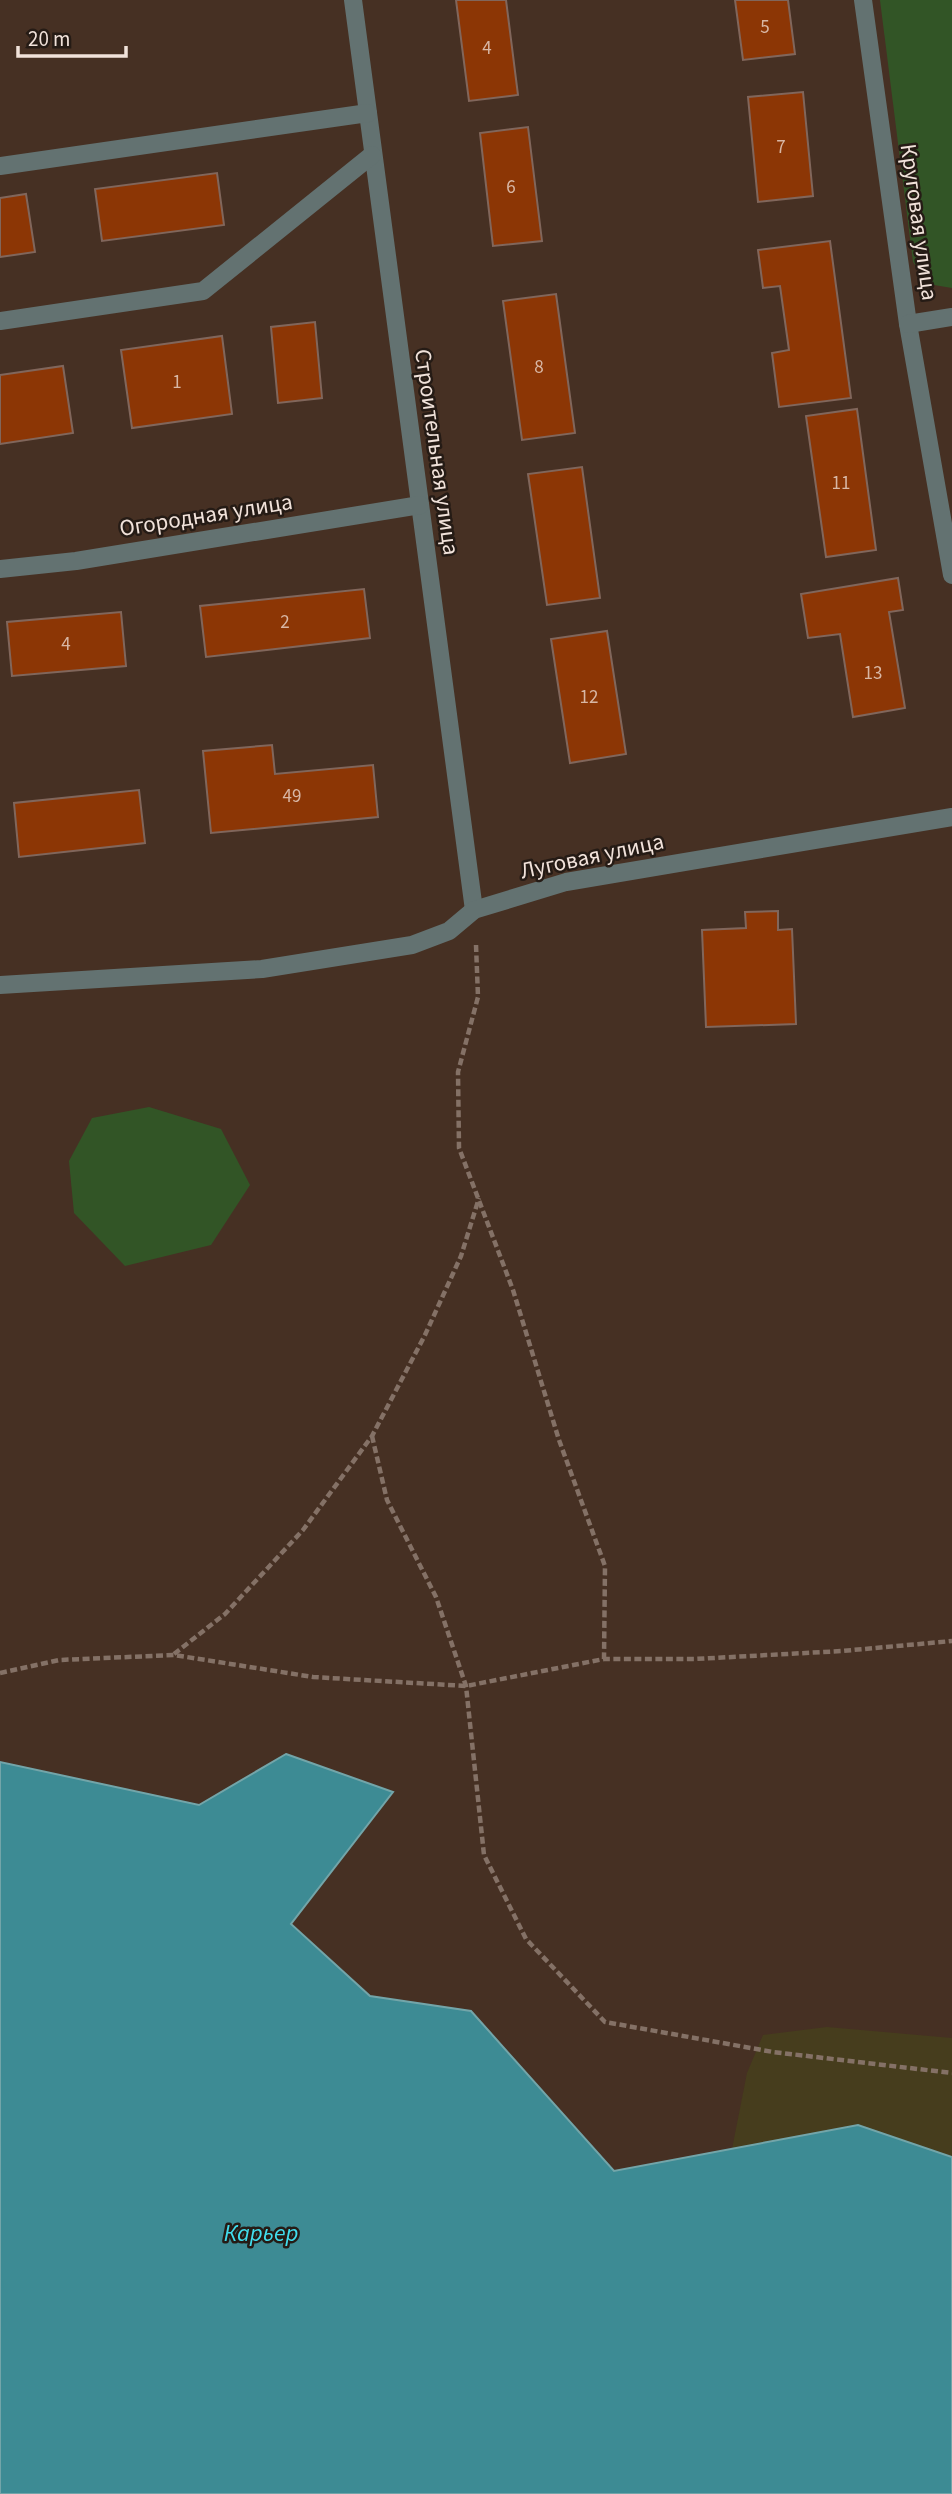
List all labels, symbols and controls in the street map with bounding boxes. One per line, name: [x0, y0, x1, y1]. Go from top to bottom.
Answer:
scale bar: [18, 14, 126, 58]
house number: 5: [760, 14, 770, 41]
text: 20 m: [28, 24, 70, 54]
house number: 4: [482, 35, 492, 62]
house number: 7: [776, 134, 786, 161]
street label: Круговая улица: [892, 142, 946, 302]
house number: 6: [506, 174, 516, 201]
street label: Строительная улица: [406, 347, 468, 557]
house number: 8: [534, 354, 544, 381]
house number: 1: [172, 369, 182, 396]
house number: 11: [832, 470, 850, 497]
street label: Огородная улица: [117, 485, 295, 545]
house number: 2: [280, 609, 290, 636]
house number: 4: [61, 631, 71, 658]
house number: 13: [864, 660, 882, 687]
house number: 12: [580, 684, 598, 711]
house number: 49: [283, 783, 301, 810]
street label: Луговая улица: [517, 825, 667, 887]
water label: Карьер: [224, 2216, 298, 2251]

